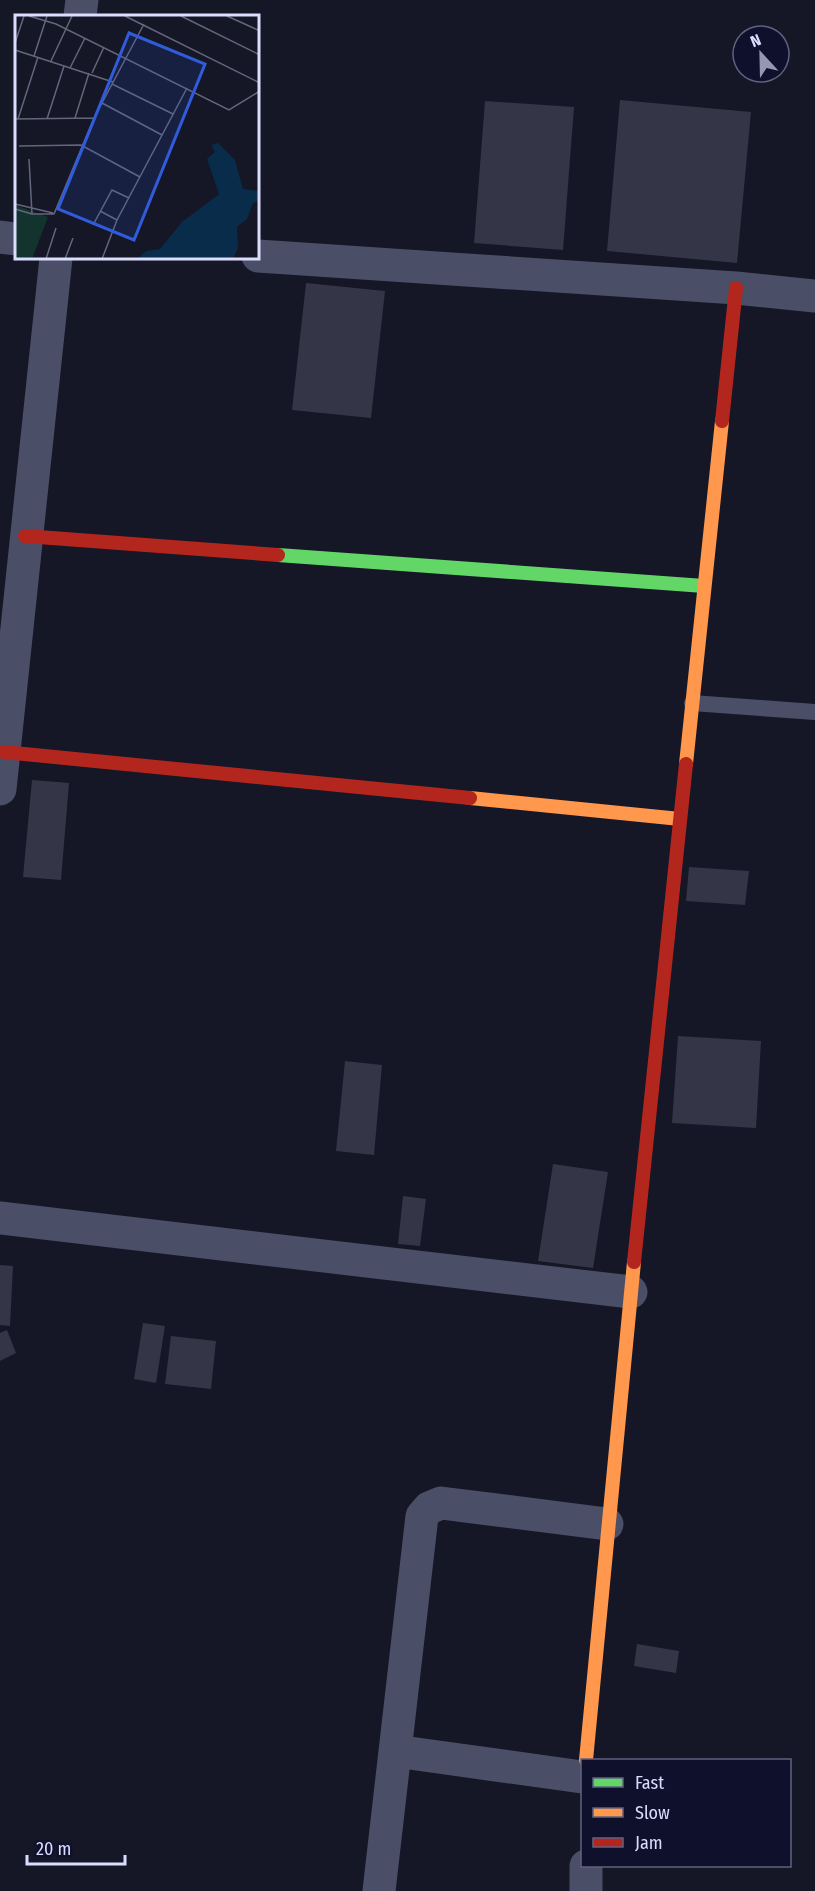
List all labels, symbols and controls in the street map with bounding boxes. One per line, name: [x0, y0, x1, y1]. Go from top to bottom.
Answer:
inset map: [15, 15, 260, 260]
north arrow: [731, 24, 791, 84]
text: N: [748, 30, 764, 51]
legend: [581, 1759, 791, 1867]
text: Fast: [635, 1772, 664, 1794]
text: Slow: [635, 1802, 670, 1824]
scale bar: [27, 1828, 124, 1866]
text: Jam: [635, 1832, 663, 1854]
text: 20 m: [36, 1838, 71, 1860]

